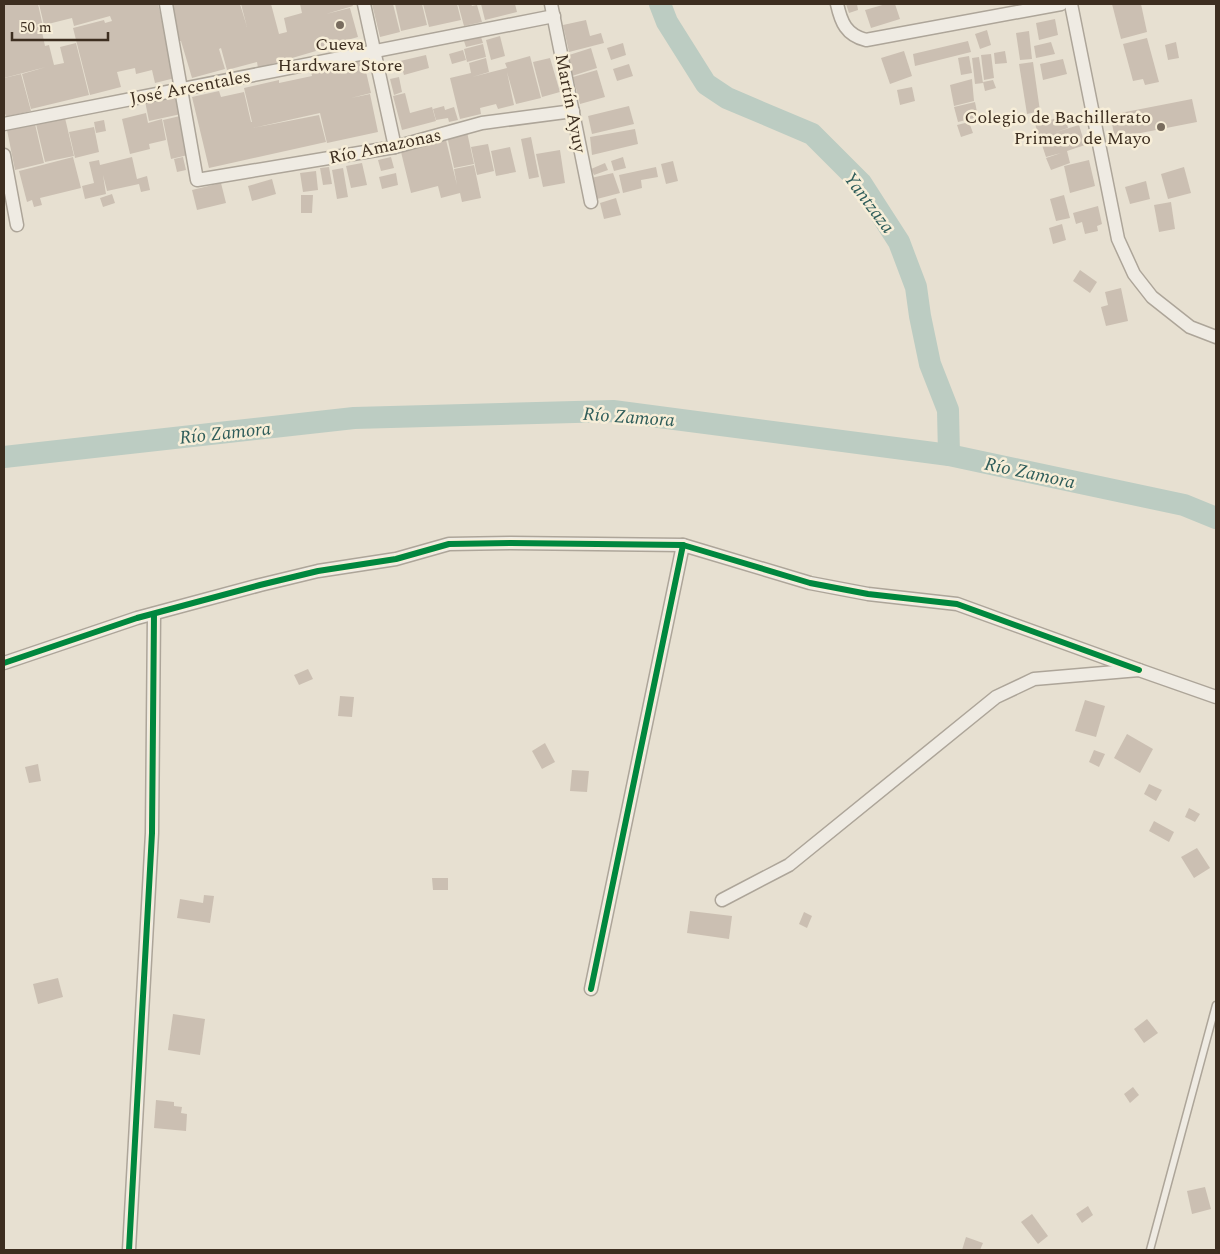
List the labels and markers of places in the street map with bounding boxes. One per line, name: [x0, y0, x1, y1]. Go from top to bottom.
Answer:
marker: Cueva Hardware Store: [334, 19, 346, 31]
place label: Cueva Hardware Store: [278, 31, 403, 79]
place label: Colegio de Bachillerato Primero de Mayo: [964, 104, 1151, 152]
marker: Colegio de Bachillerato Primero de Mayo: [1155, 121, 1167, 133]

